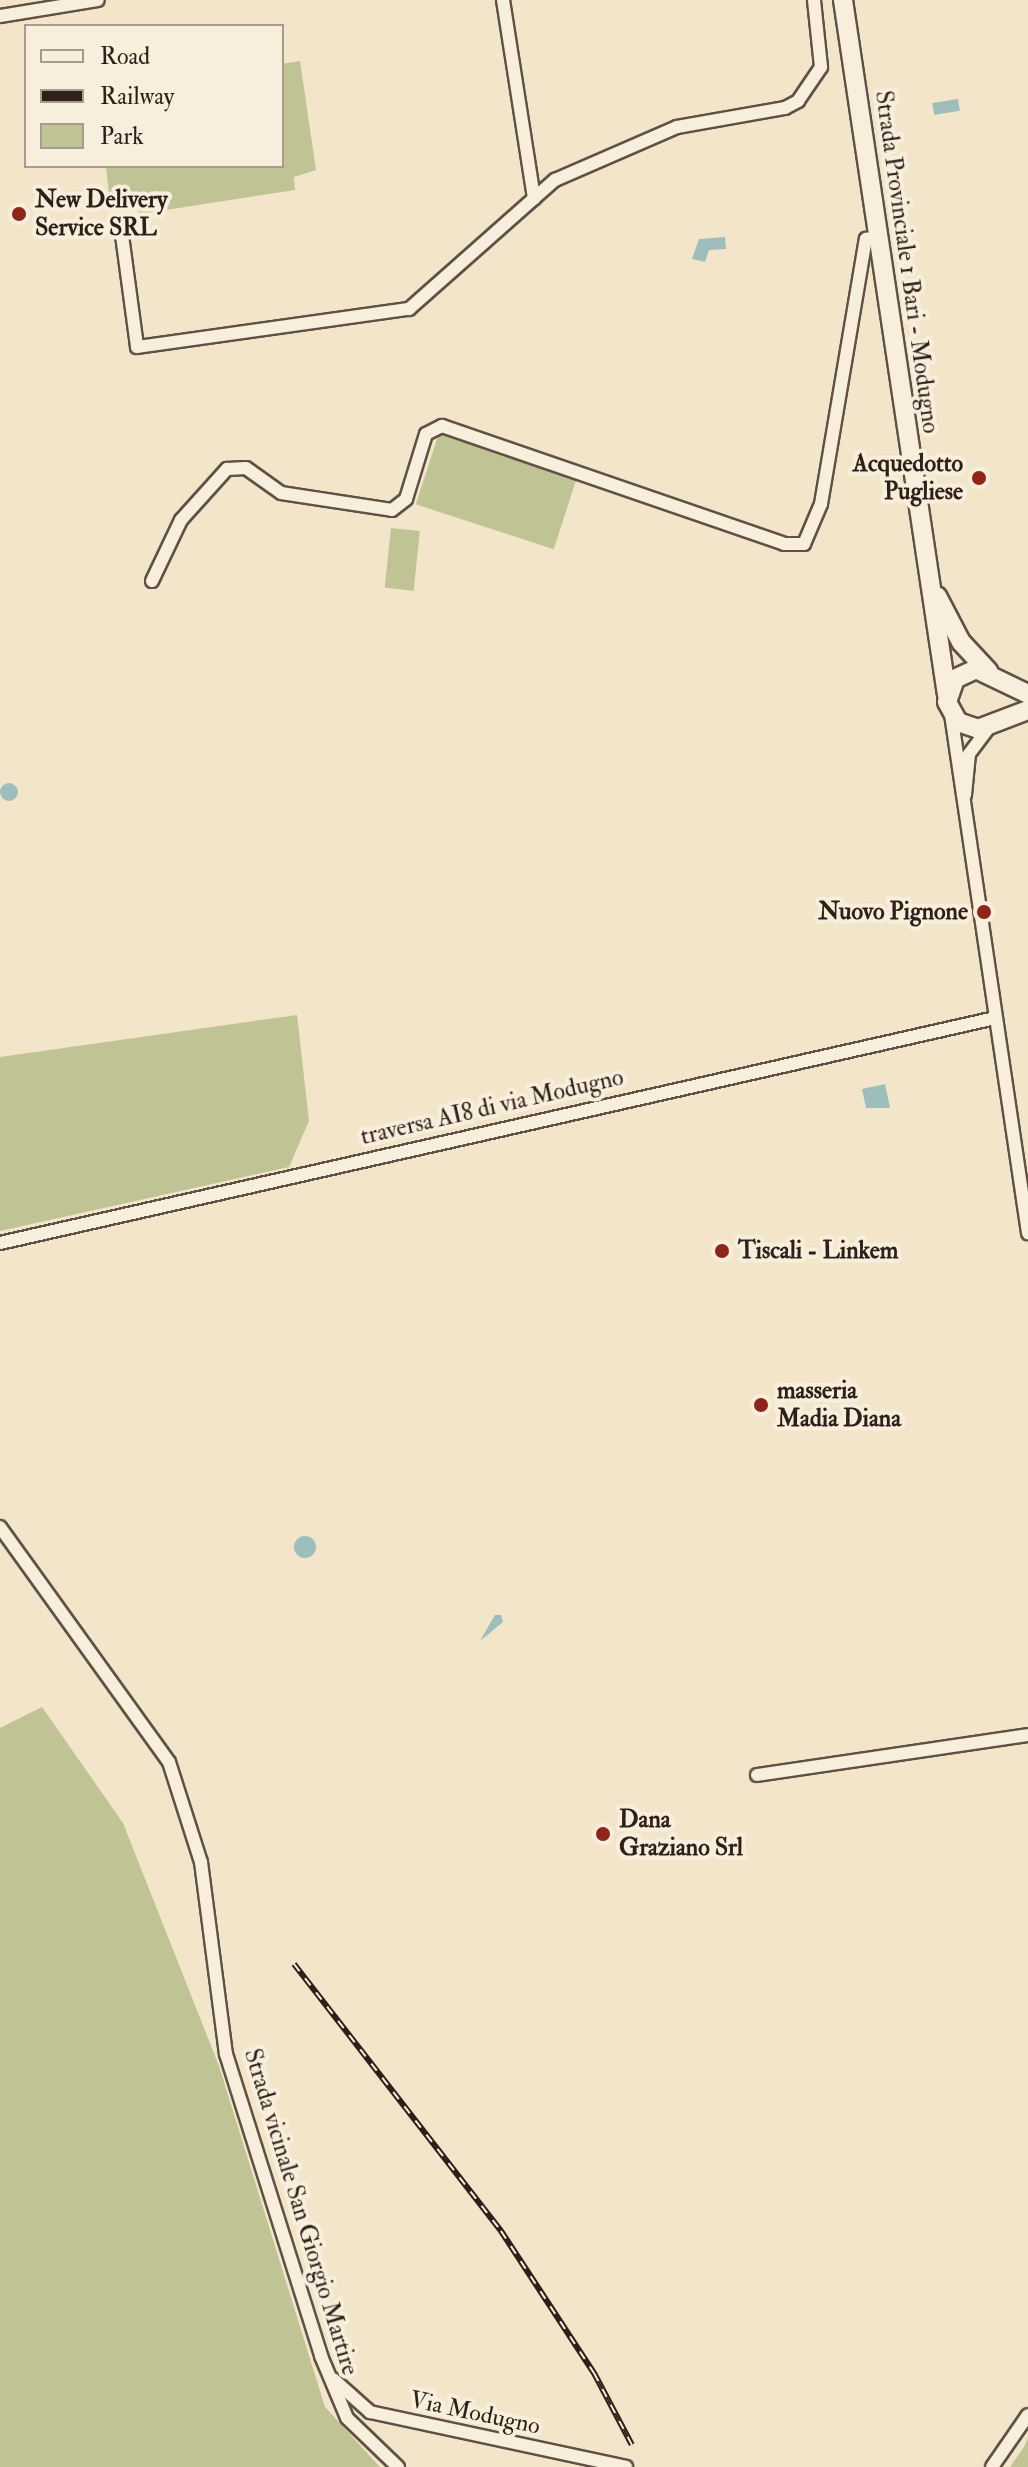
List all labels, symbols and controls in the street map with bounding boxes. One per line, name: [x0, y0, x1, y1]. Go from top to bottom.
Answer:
legend: [24, 24, 284, 168]
text: Road: [100, 41, 150, 72]
text: Railway: [100, 81, 174, 112]
street label: Strada Provinciale 1 Bari - Modugno: [869, 89, 945, 435]
text: Park: [100, 121, 144, 152]
place label: New Delivery Service SRL: [35, 186, 168, 242]
marker: New Delivery Service SRL: [10, 205, 28, 223]
place label: Acquedotto Pugliese: [853, 450, 963, 506]
marker: Acquedotto Pugliese: [970, 469, 988, 487]
place label: Nuovo Pignone: [818, 898, 968, 926]
marker: Nuovo Pignone: [975, 903, 993, 921]
street label: traversa AI8 di via Modugno: [358, 1063, 626, 1151]
place label: Tiscali - Linkem: [738, 1237, 898, 1265]
marker: Tiscali - Linkem: [713, 1242, 731, 1260]
place label: masseria Madia Diana: [777, 1377, 901, 1433]
marker: masseria Madia Diana: [752, 1396, 770, 1414]
place label: Dana Graziano Srl: [619, 1806, 743, 1862]
marker: Dana Graziano Srl: [594, 1825, 612, 1843]
street label: Strada vicinale San Giorgio Martire: [238, 2045, 364, 2379]
street label: Via Modugno: [407, 2385, 543, 2441]

